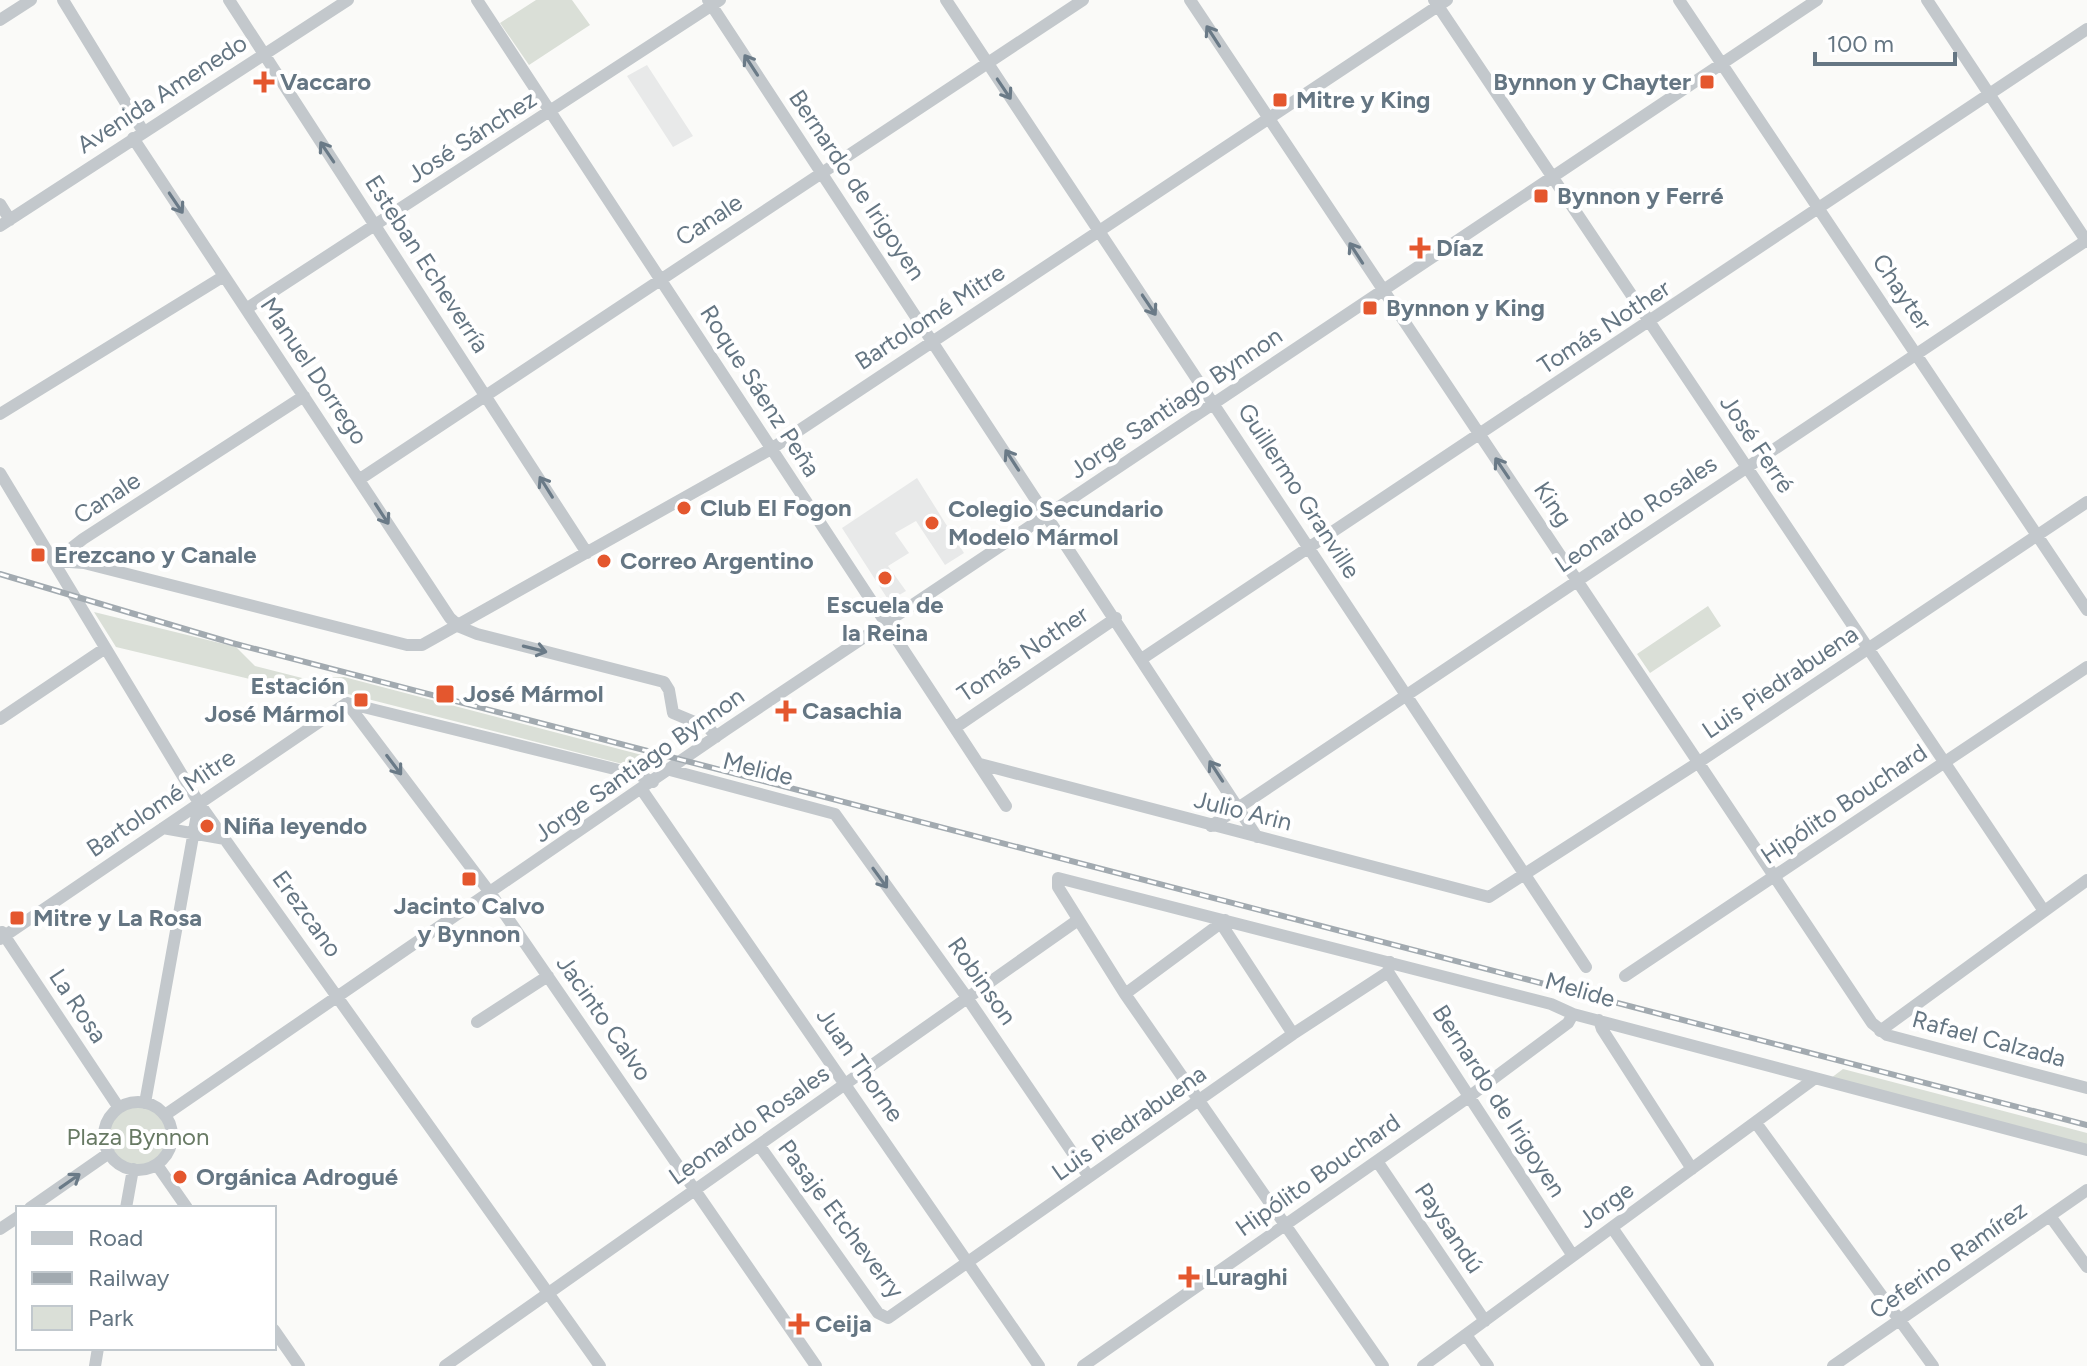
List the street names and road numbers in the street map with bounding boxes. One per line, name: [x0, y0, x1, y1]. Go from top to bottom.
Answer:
street label: Avenida Amenedo: [71, 28, 252, 159]
street label: José Sánchez: [402, 84, 542, 189]
street label: Bernardo de Irigoyen: [783, 84, 932, 285]
street label: Esteban Echeverría: [359, 170, 496, 358]
street label: Canale: [670, 187, 747, 252]
street label: Chayter: [1866, 248, 1938, 335]
street label: Bartolomé Mitre: [849, 257, 1010, 376]
street label: Tomás Nother: [1532, 273, 1675, 380]
street label: Manuel Dorrego: [254, 292, 374, 450]
street label: Roque Sáenz Peña: [694, 299, 827, 482]
street label: Jorge Santiago Bynnon: [1064, 321, 1287, 485]
street label: José Ferré: [1714, 389, 1801, 498]
street label: Guillermo Granville: [1232, 398, 1367, 584]
street label: Leonardo Rosales: [1549, 449, 1722, 578]
street label: Canale: [68, 465, 145, 530]
street label: King: [1528, 476, 1579, 532]
street label: Tomás Nother: [952, 599, 1094, 708]
street label: Luis Piedrabuena: [1696, 619, 1863, 744]
street label: Jorge Santiago Bynnon: [528, 681, 749, 848]
street label: Hipólito Bouchard: [1755, 737, 1932, 870]
street label: Bartolomé Mitre: [81, 742, 240, 863]
street label: Melide: [720, 746, 796, 791]
street label: Julio Arin: [1191, 784, 1295, 837]
street label: Erezcano: [266, 865, 348, 963]
street label: Robinson: [942, 931, 1023, 1030]
street label: Jacinto Calvo: [551, 949, 658, 1086]
street label: La Rosa: [43, 963, 114, 1048]
street label: Melide: [1542, 966, 1618, 1013]
street label: Bernardo de Irigoyen: [1426, 999, 1572, 1202]
street label: Juan Thorne: [811, 1002, 910, 1127]
street label: Rafael Calzada: [1909, 1004, 2069, 1073]
street label: Leonardo Rosales: [663, 1058, 834, 1191]
street label: Luis Piedrabuena: [1046, 1059, 1211, 1187]
street label: Hipólito Bouchard: [1230, 1107, 1406, 1242]
street label: Pasaje Etcheverry: [772, 1134, 911, 1304]
street label: Jorge: [1572, 1175, 1639, 1234]
street label: Paysandú: [1409, 1177, 1490, 1278]
street label: Ceferino Ramírez: [1863, 1195, 2032, 1325]

